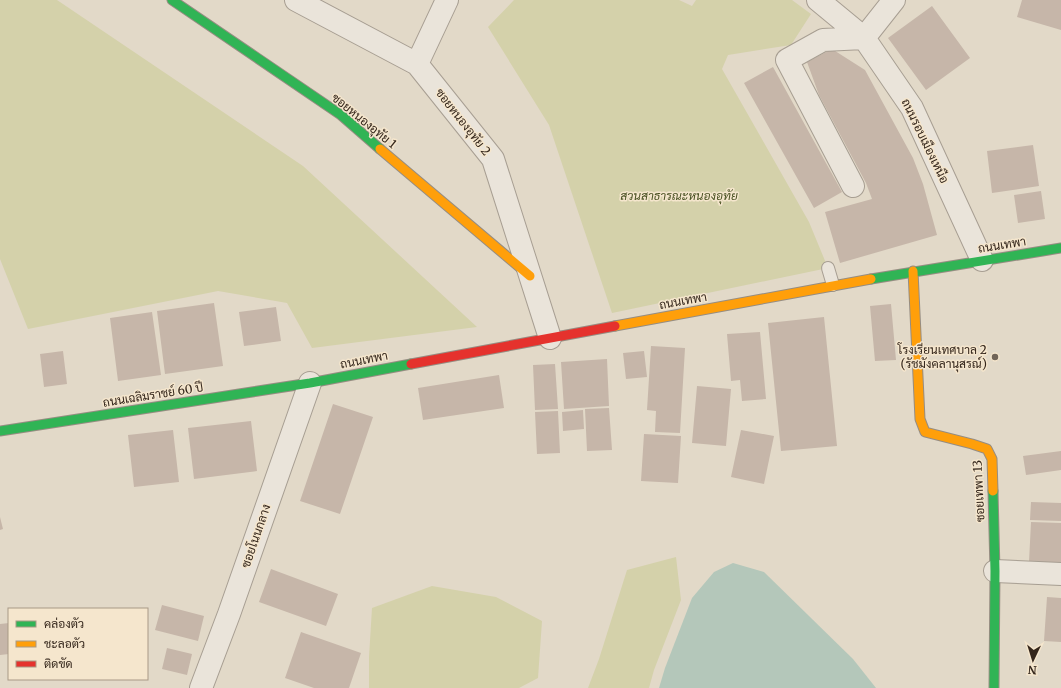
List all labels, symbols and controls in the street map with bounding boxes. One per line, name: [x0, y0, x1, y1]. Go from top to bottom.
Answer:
street label: ซอยหนองอุทัย 2: [431, 85, 494, 159]
street label: ซอยหนองอุทัย 1: [328, 90, 400, 153]
street label: ถนนรอบเมืองเหนือ: [898, 96, 952, 186]
park label: สวนสาธารณะหนองอุทัย: [620, 188, 738, 205]
street label: ถนนเทพา: [977, 233, 1027, 256]
street label: ถนนเทพา: [658, 289, 708, 312]
place label: โรงเรียนเทศบาล 2 (รัชมังคลานุสรณ์): [897, 342, 987, 373]
street label: ถนนเทพา: [339, 348, 389, 371]
marker: โรงเรียนเทศบาล 2 (รัชมังคลานุสรณ์): [990, 352, 1000, 362]
street label: ถนนเฉลิมราชย์ 60 ปี: [102, 379, 204, 410]
street label: ซอยเทพา 13: [969, 459, 988, 522]
street label: ซอยโนนกลาง: [238, 502, 273, 570]
legend: [8, 608, 148, 680]
text: คล่องตัว: [44, 616, 84, 631]
text: ชะลอตัว: [44, 636, 85, 651]
north arrow: [1013, 640, 1053, 680]
text: ติดขัด: [44, 656, 73, 671]
text: N: [1027, 663, 1037, 677]

